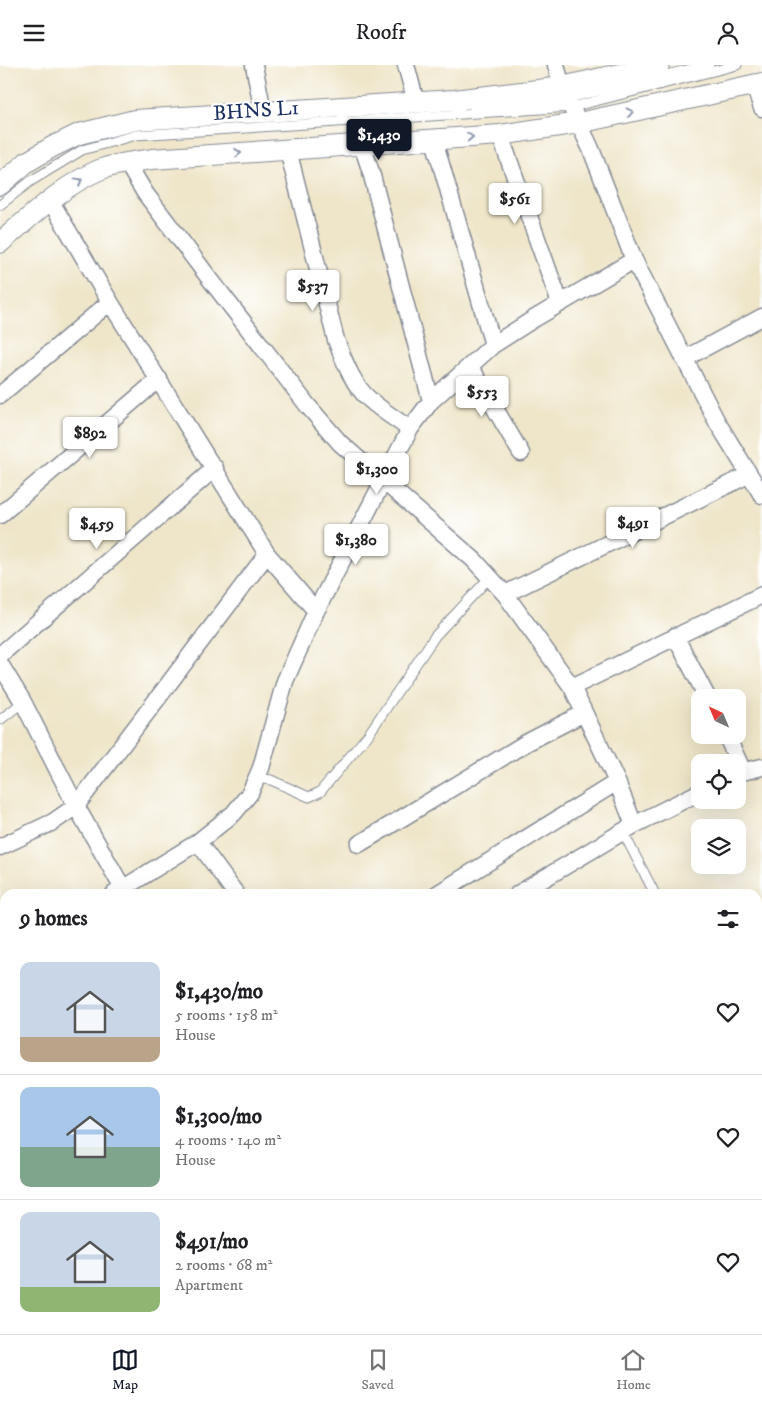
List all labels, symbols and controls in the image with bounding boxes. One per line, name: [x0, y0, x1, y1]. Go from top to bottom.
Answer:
icon: menu: [20, 19, 48, 47]
text: Roofr: [355, 19, 407, 46]
icon: person: [714, 19, 742, 47]
street label: BHNS L1: [212, 95, 300, 127]
one-way arrow: [626, 107, 635, 118]
pin: $1,430: [338, 119, 420, 161]
text: $1,430: [357, 125, 401, 145]
one-way arrow: [466, 132, 474, 143]
one-way arrow: [234, 148, 242, 159]
one-way arrow: [74, 177, 83, 187]
pin: $561: [485, 183, 545, 225]
text: $561: [500, 189, 530, 209]
pin: $537: [283, 269, 343, 312]
text: $537: [297, 276, 329, 296]
pin: $553: [452, 375, 512, 418]
text: $553: [467, 382, 497, 402]
pin: $892: [60, 417, 120, 459]
text: $892: [74, 423, 106, 443]
pin: $1,300: [336, 453, 418, 495]
text: $1,300: [356, 459, 398, 479]
pin: $459: [67, 507, 127, 550]
pin: $491: [603, 507, 663, 549]
text: $491: [617, 513, 649, 533]
text: $459: [80, 514, 114, 534]
pin: $1,380: [315, 523, 397, 566]
text: $1,380: [335, 530, 377, 550]
north arrow: [691, 689, 746, 744]
map controls: [691, 689, 746, 874]
button: locate: [691, 754, 746, 809]
button: layers: [691, 819, 746, 874]
icon: filters: [714, 905, 742, 933]
text: 9 homes: [20, 906, 88, 932]
text: $1,430/mo: [175, 979, 263, 1005]
icon: home: [60, 982, 120, 1042]
icon: heart: [714, 998, 742, 1026]
text: 5 rooms · 158 m²: [175, 1005, 278, 1025]
text: House: [175, 1025, 216, 1045]
text: $1,300/mo: [175, 1104, 262, 1130]
icon: home: [60, 1107, 120, 1167]
icon: heart: [714, 1123, 742, 1151]
text: 4 rooms · 140 m²: [175, 1130, 281, 1150]
text: House: [175, 1150, 216, 1170]
text: $491/mo: [175, 1229, 248, 1255]
icon: home: [60, 1232, 120, 1292]
icon: heart: [714, 1248, 742, 1276]
text: 2 rooms · 68 m²: [175, 1255, 272, 1275]
text: Apartment: [175, 1275, 243, 1295]
tab: Map: [111, 1346, 139, 1394]
tab: Saved: [362, 1346, 394, 1394]
tab: Home: [616, 1346, 651, 1394]

